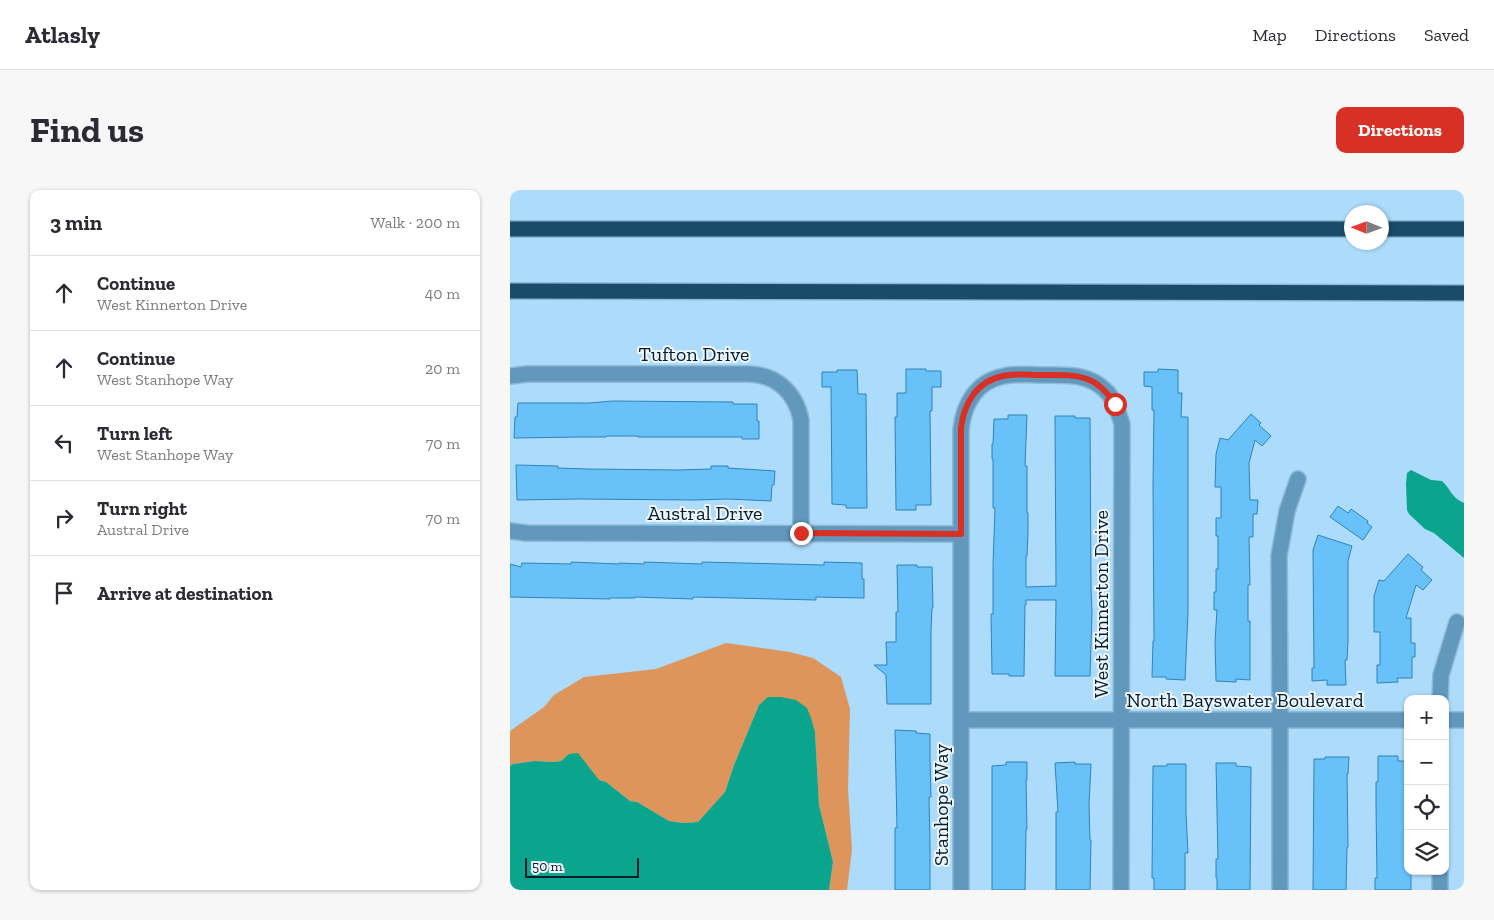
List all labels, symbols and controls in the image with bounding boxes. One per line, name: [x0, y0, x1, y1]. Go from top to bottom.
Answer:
text: Atlasly: [25, 20, 100, 49]
text: Map: [1252, 24, 1287, 46]
text: Directions: [1315, 24, 1396, 46]
text: Saved: [1424, 24, 1469, 46]
button: Directions: [1336, 107, 1464, 153]
text: Find us: [30, 109, 144, 151]
north arrow: [1344, 205, 1389, 250]
text: 3 min: [50, 210, 102, 235]
text: Walk · 200 m: [371, 213, 460, 232]
text: Continue: [97, 272, 175, 295]
icon: ahead: [50, 279, 78, 307]
text: 40 m: [425, 284, 460, 303]
text: West Kinnerton Drive: [97, 295, 247, 314]
street label: Tufton Drive: [639, 342, 749, 366]
text: Continue: [97, 347, 175, 370]
icon: ahead: [50, 354, 78, 382]
text: 20 m: [425, 359, 460, 378]
text: West Stanhope Way: [97, 370, 233, 389]
route start: [1104, 393, 1127, 416]
text: Turn left: [97, 422, 172, 445]
icon: left: [50, 429, 78, 457]
text: 70 m: [426, 434, 460, 453]
text: West Stanhope Way: [97, 445, 233, 464]
text: Turn right: [97, 497, 187, 520]
street label: Austral Drive: [647, 501, 763, 525]
icon: right: [50, 504, 78, 532]
text: 70 m: [426, 509, 460, 528]
street label: West Kinnerton Drive: [1089, 510, 1113, 698]
text: Austral Drive: [97, 520, 189, 539]
route end: [790, 522, 813, 545]
icon: arrive: [50, 579, 78, 607]
text: Arrive at destination: [97, 582, 273, 605]
street label: North Bayswater Boulevard: [1126, 688, 1364, 712]
map controls: [1404, 695, 1449, 875]
button: +: [1404, 695, 1449, 740]
button: −: [1404, 740, 1449, 785]
street label: Stanhope Way: [929, 743, 953, 866]
button: locate: [1404, 785, 1449, 830]
button: layers: [1404, 830, 1449, 875]
scale bar: [525, 855, 639, 878]
text: 50 m: [532, 858, 563, 875]

